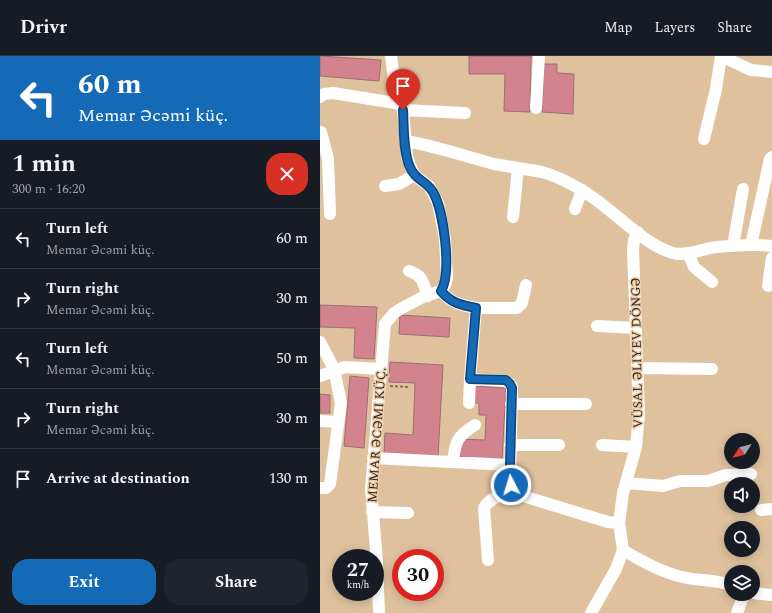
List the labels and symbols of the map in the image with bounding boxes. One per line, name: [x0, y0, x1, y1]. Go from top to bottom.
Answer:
pin: [386, 69, 420, 110]
street label: VÜSAL ƏLIYEV DÖNGƏ: [626, 277, 648, 429]
street label: MEMAR ƏCƏMI KÜÇ.: [362, 367, 392, 503]
north arrow: [724, 433, 760, 469]
position arrow: [490, 464, 532, 506]
speed limit sign: 30: [392, 549, 444, 601]

